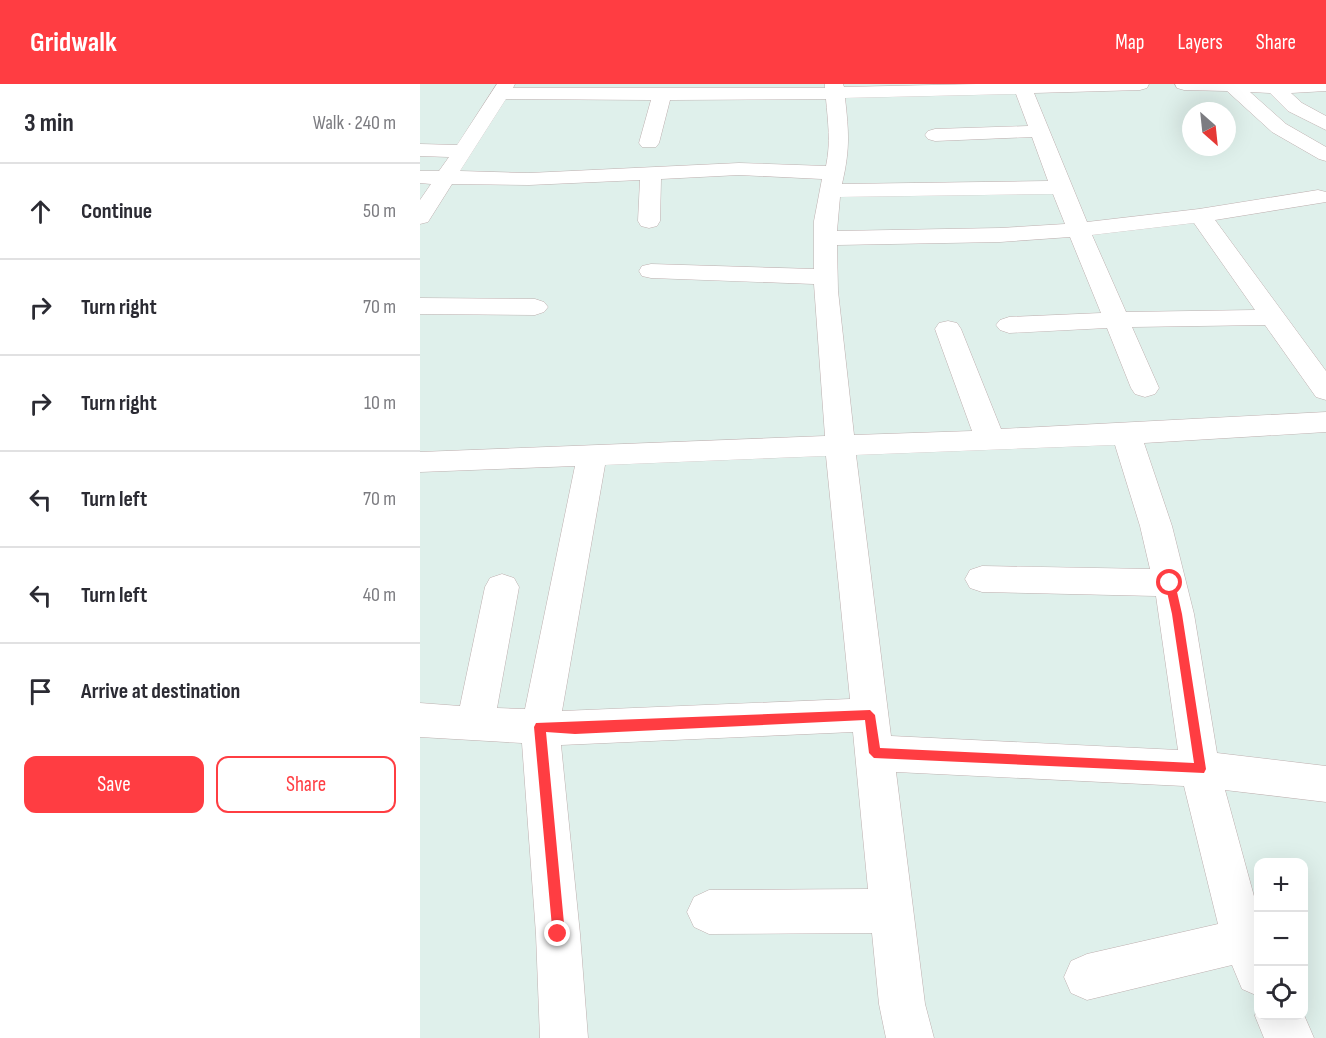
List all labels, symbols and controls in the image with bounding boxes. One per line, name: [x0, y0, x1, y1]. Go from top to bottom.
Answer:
text: Gridwalk: [30, 26, 117, 59]
text: Map: [1115, 30, 1144, 55]
text: Layers: [1177, 30, 1223, 55]
text: Share: [1256, 30, 1296, 55]
north arrow: [1182, 102, 1236, 156]
text: 3 min: [24, 108, 74, 139]
text: Walk · 240 m: [313, 111, 396, 135]
icon: ahead: [24, 195, 57, 228]
text: Continue: [81, 198, 152, 225]
text: 50 m: [363, 199, 396, 223]
icon: right: [24, 291, 57, 324]
text: Turn right: [81, 294, 157, 321]
text: 70 m: [363, 295, 396, 319]
icon: right: [24, 387, 57, 420]
text: Turn right: [81, 390, 157, 417]
text: 10 m: [364, 391, 396, 415]
icon: left: [24, 483, 57, 516]
text: Turn left: [81, 486, 147, 513]
text: 70 m: [363, 487, 396, 511]
route start: [1156, 569, 1182, 595]
icon: left: [24, 579, 57, 612]
text: Turn left: [81, 582, 147, 609]
text: 40 m: [363, 583, 396, 607]
icon: arrive: [24, 675, 57, 708]
text: Arrive at destination: [81, 678, 240, 705]
button: Save: [24, 756, 204, 813]
button: Share: [216, 756, 396, 813]
map controls: [1254, 858, 1308, 1020]
button: +: [1254, 858, 1308, 912]
button: −: [1254, 912, 1308, 966]
route end: [544, 920, 570, 946]
button: locate: [1254, 966, 1308, 1020]

